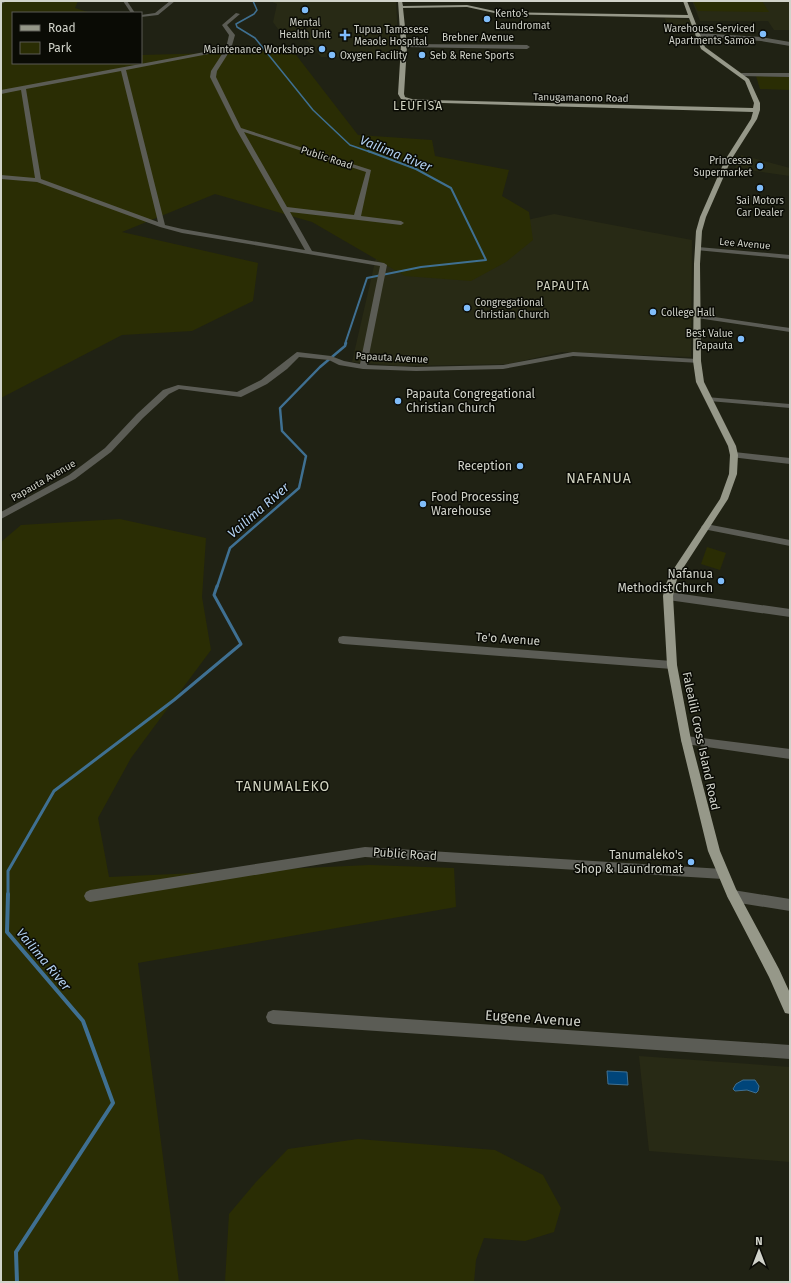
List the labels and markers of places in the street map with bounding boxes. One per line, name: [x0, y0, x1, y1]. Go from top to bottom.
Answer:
marker: Mental Health Unit: [300, 5, 310, 15]
place label: Kento's Laundromat: [495, 8, 550, 32]
marker: Kento's Laundromat: [482, 14, 492, 24]
place label: Mental Health Unit: [279, 17, 331, 41]
place label: Warehouse Serviced Apartments Samoa: [664, 23, 755, 47]
place label: Tupua Tamasese Meaole Hospital: [354, 24, 429, 48]
marker: Tupua Tamasese Meaole Hospital: [339, 29, 351, 41]
marker: Warehouse Serviced Apartments Samoa: [758, 29, 768, 39]
place label: Maintenance Workshops: [203, 44, 314, 56]
marker: Maintenance Workshops: [317, 44, 327, 54]
marker: Oxygen Facility: [327, 50, 337, 60]
place label: Oxygen Facility: [340, 50, 407, 62]
marker: Seb & Rene Sports: [417, 50, 427, 60]
place label: Seb & Rene Sports: [430, 50, 514, 62]
place label: Princessa Supermarket: [694, 155, 752, 179]
marker: Princessa Supermarket: [755, 161, 765, 171]
marker: Sai Motors Car Dealer: [755, 183, 765, 193]
place label: Sai Motors Car Dealer: [736, 195, 784, 219]
place label: Congregational Christian Church: [475, 297, 549, 321]
marker: Congregational Christian Church: [462, 303, 472, 313]
marker: College Hall: [648, 307, 658, 317]
place label: College Hall: [661, 307, 715, 319]
place label: Best Value Papauta: [686, 328, 733, 352]
marker: Best Value Papauta: [736, 334, 746, 344]
place label: Papauta Congregational Christian Church: [406, 387, 536, 415]
marker: Papauta Congregational Christian Church: [393, 396, 403, 406]
place label: Reception: [457, 459, 512, 473]
marker: Reception: [515, 461, 525, 471]
place label: Food Processing Warehouse: [431, 490, 519, 518]
marker: Food Processing Warehouse: [418, 499, 428, 509]
place label: Nafanua Methodist Church: [617, 567, 713, 595]
marker: Nafanua Methodist Church: [716, 576, 726, 586]
place label: Tanumaleko's Shop & Laundromat: [574, 848, 684, 876]
marker: Tanumaleko's Shop & Laundromat: [686, 857, 696, 867]

